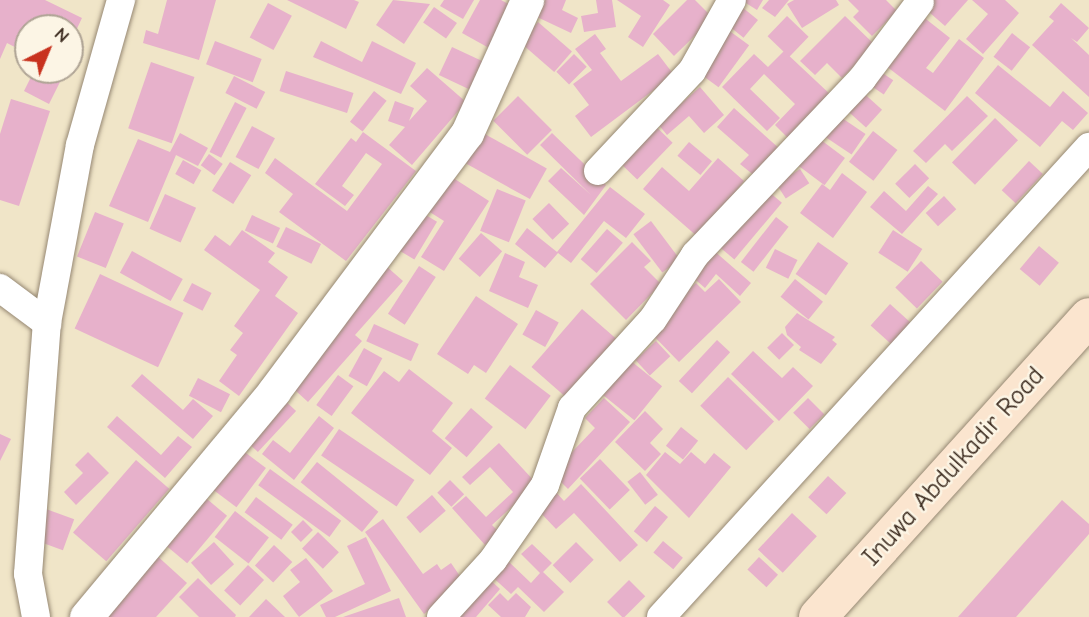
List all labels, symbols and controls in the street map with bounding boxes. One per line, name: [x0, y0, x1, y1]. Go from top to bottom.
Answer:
north arrow: [14, 14, 84, 84]
text: N: [50, 23, 74, 47]
street label: Inuwa Abdulkadir Road: [856, 361, 1052, 573]

